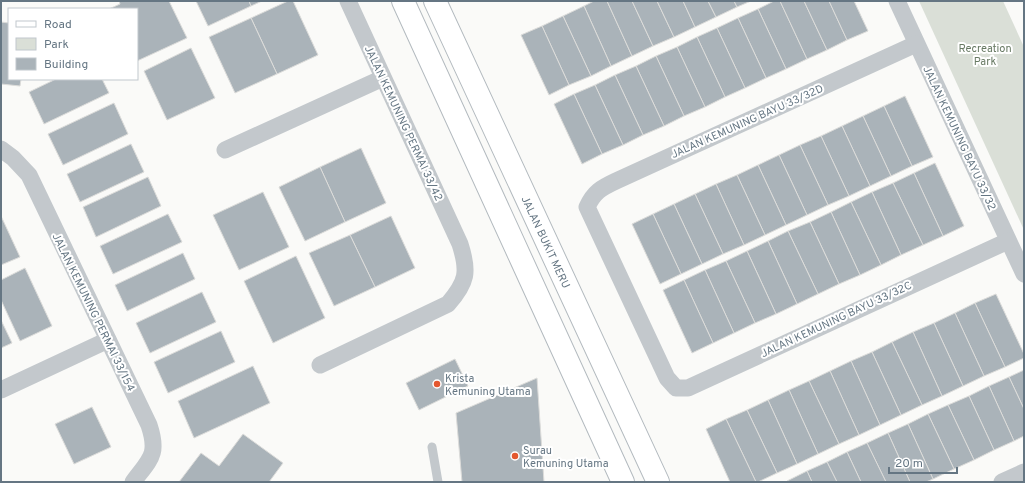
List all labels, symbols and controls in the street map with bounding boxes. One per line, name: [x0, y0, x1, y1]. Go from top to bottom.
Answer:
legend: [8, 8, 138, 80]
text: Road: [44, 17, 72, 33]
text: Park: [44, 37, 69, 53]
park label: Recreation Park: [958, 42, 1012, 69]
street label: JALAN KEMUNING PERMAI 33/42: [361, 43, 445, 203]
text: Building: [44, 57, 88, 73]
street label: JALAN KEMUNING BAYU 33/32: [919, 64, 999, 213]
street label: JALAN KEMUNING BAYU 33/32D: [669, 82, 826, 162]
street label: JALAN BUKIT MERU: [518, 194, 573, 291]
street label: JALAN KEMUNING PERMAI 33/154: [49, 231, 138, 394]
street label: JALAN KEMUNING BAYU 33/32C: [759, 279, 914, 361]
place label: Krista Kemuning Utama: [445, 372, 531, 399]
marker: Krista Kemuning Utama: [432, 379, 442, 389]
place label: Surau Kemuning Utama: [523, 444, 609, 471]
scale bar: [889, 449, 957, 475]
marker: Surau Kemuning Utama: [510, 451, 520, 461]
text: 20 m: [895, 456, 923, 472]

